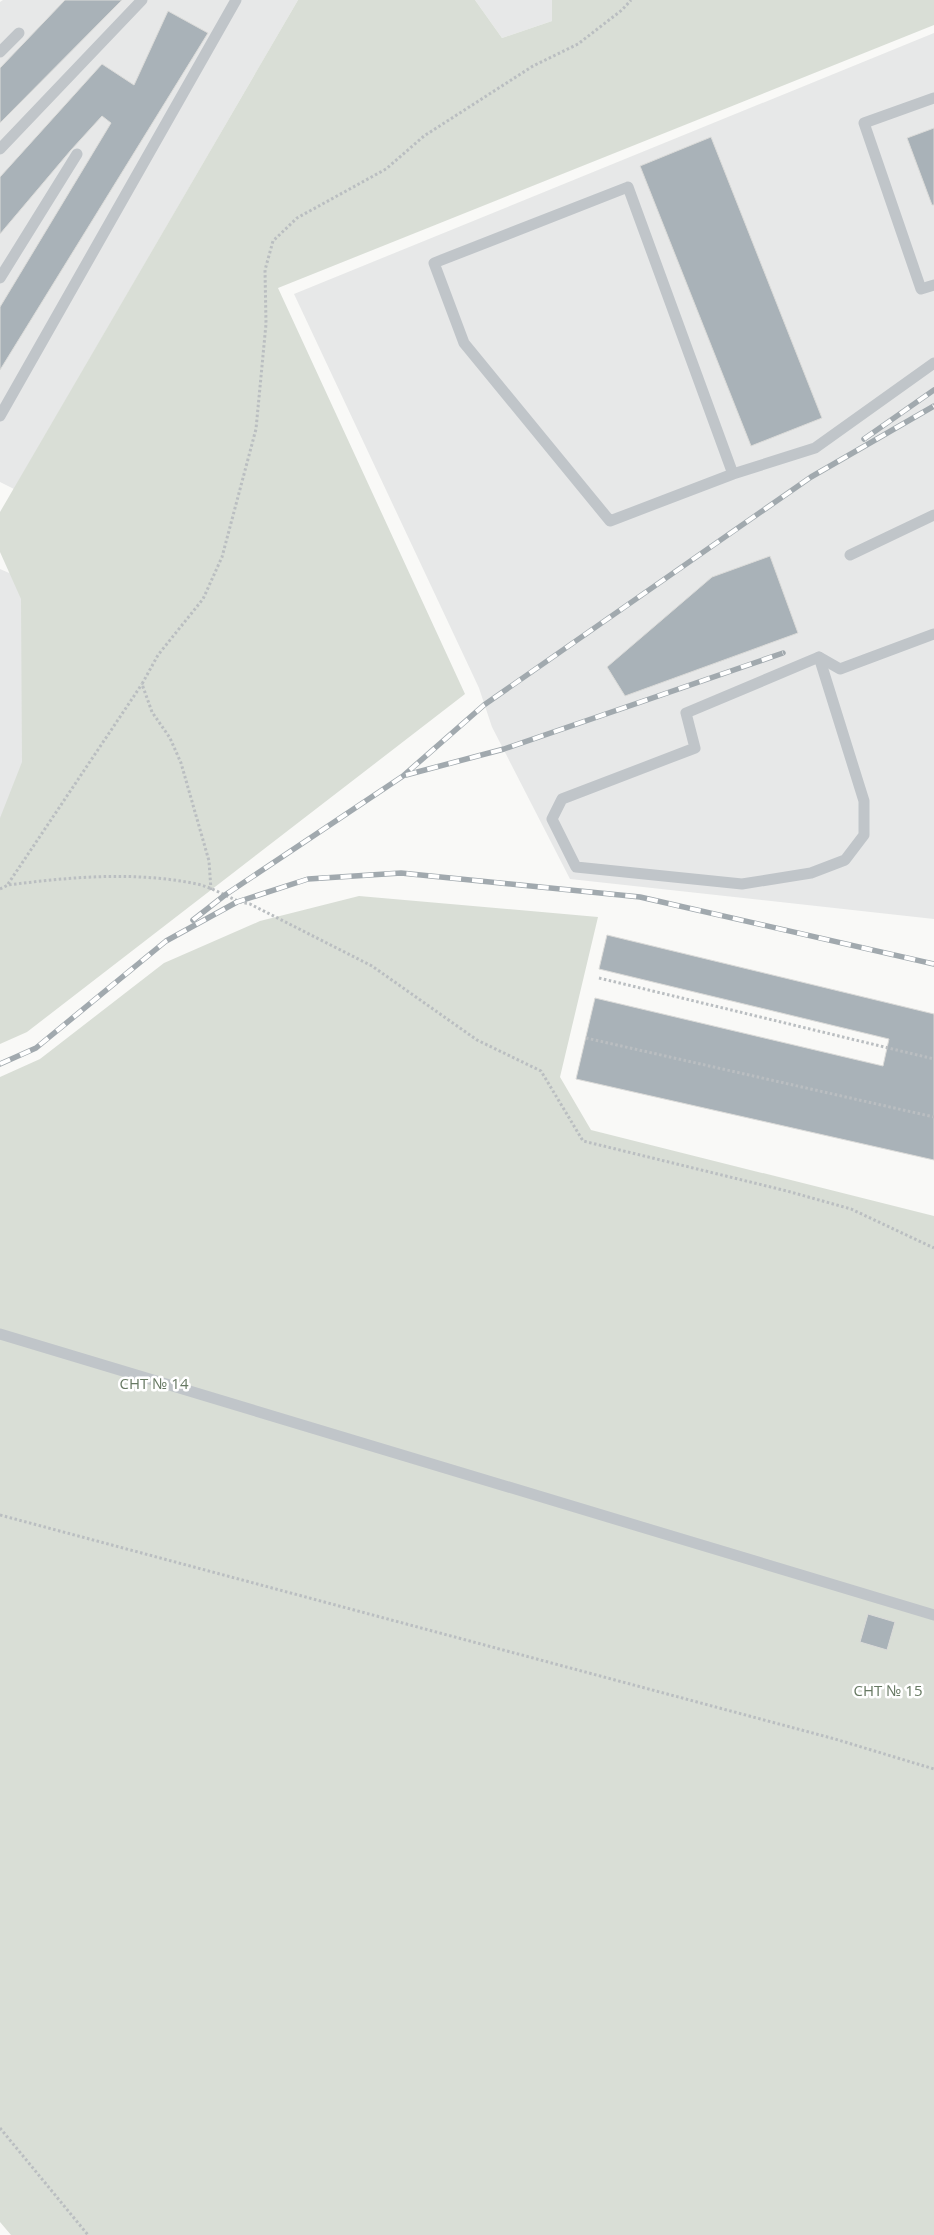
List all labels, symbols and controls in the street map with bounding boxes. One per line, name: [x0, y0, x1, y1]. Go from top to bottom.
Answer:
park label: СНТ № 14: [120, 1373, 189, 1393]
park label: СНТ № 15: [854, 1680, 923, 1700]

